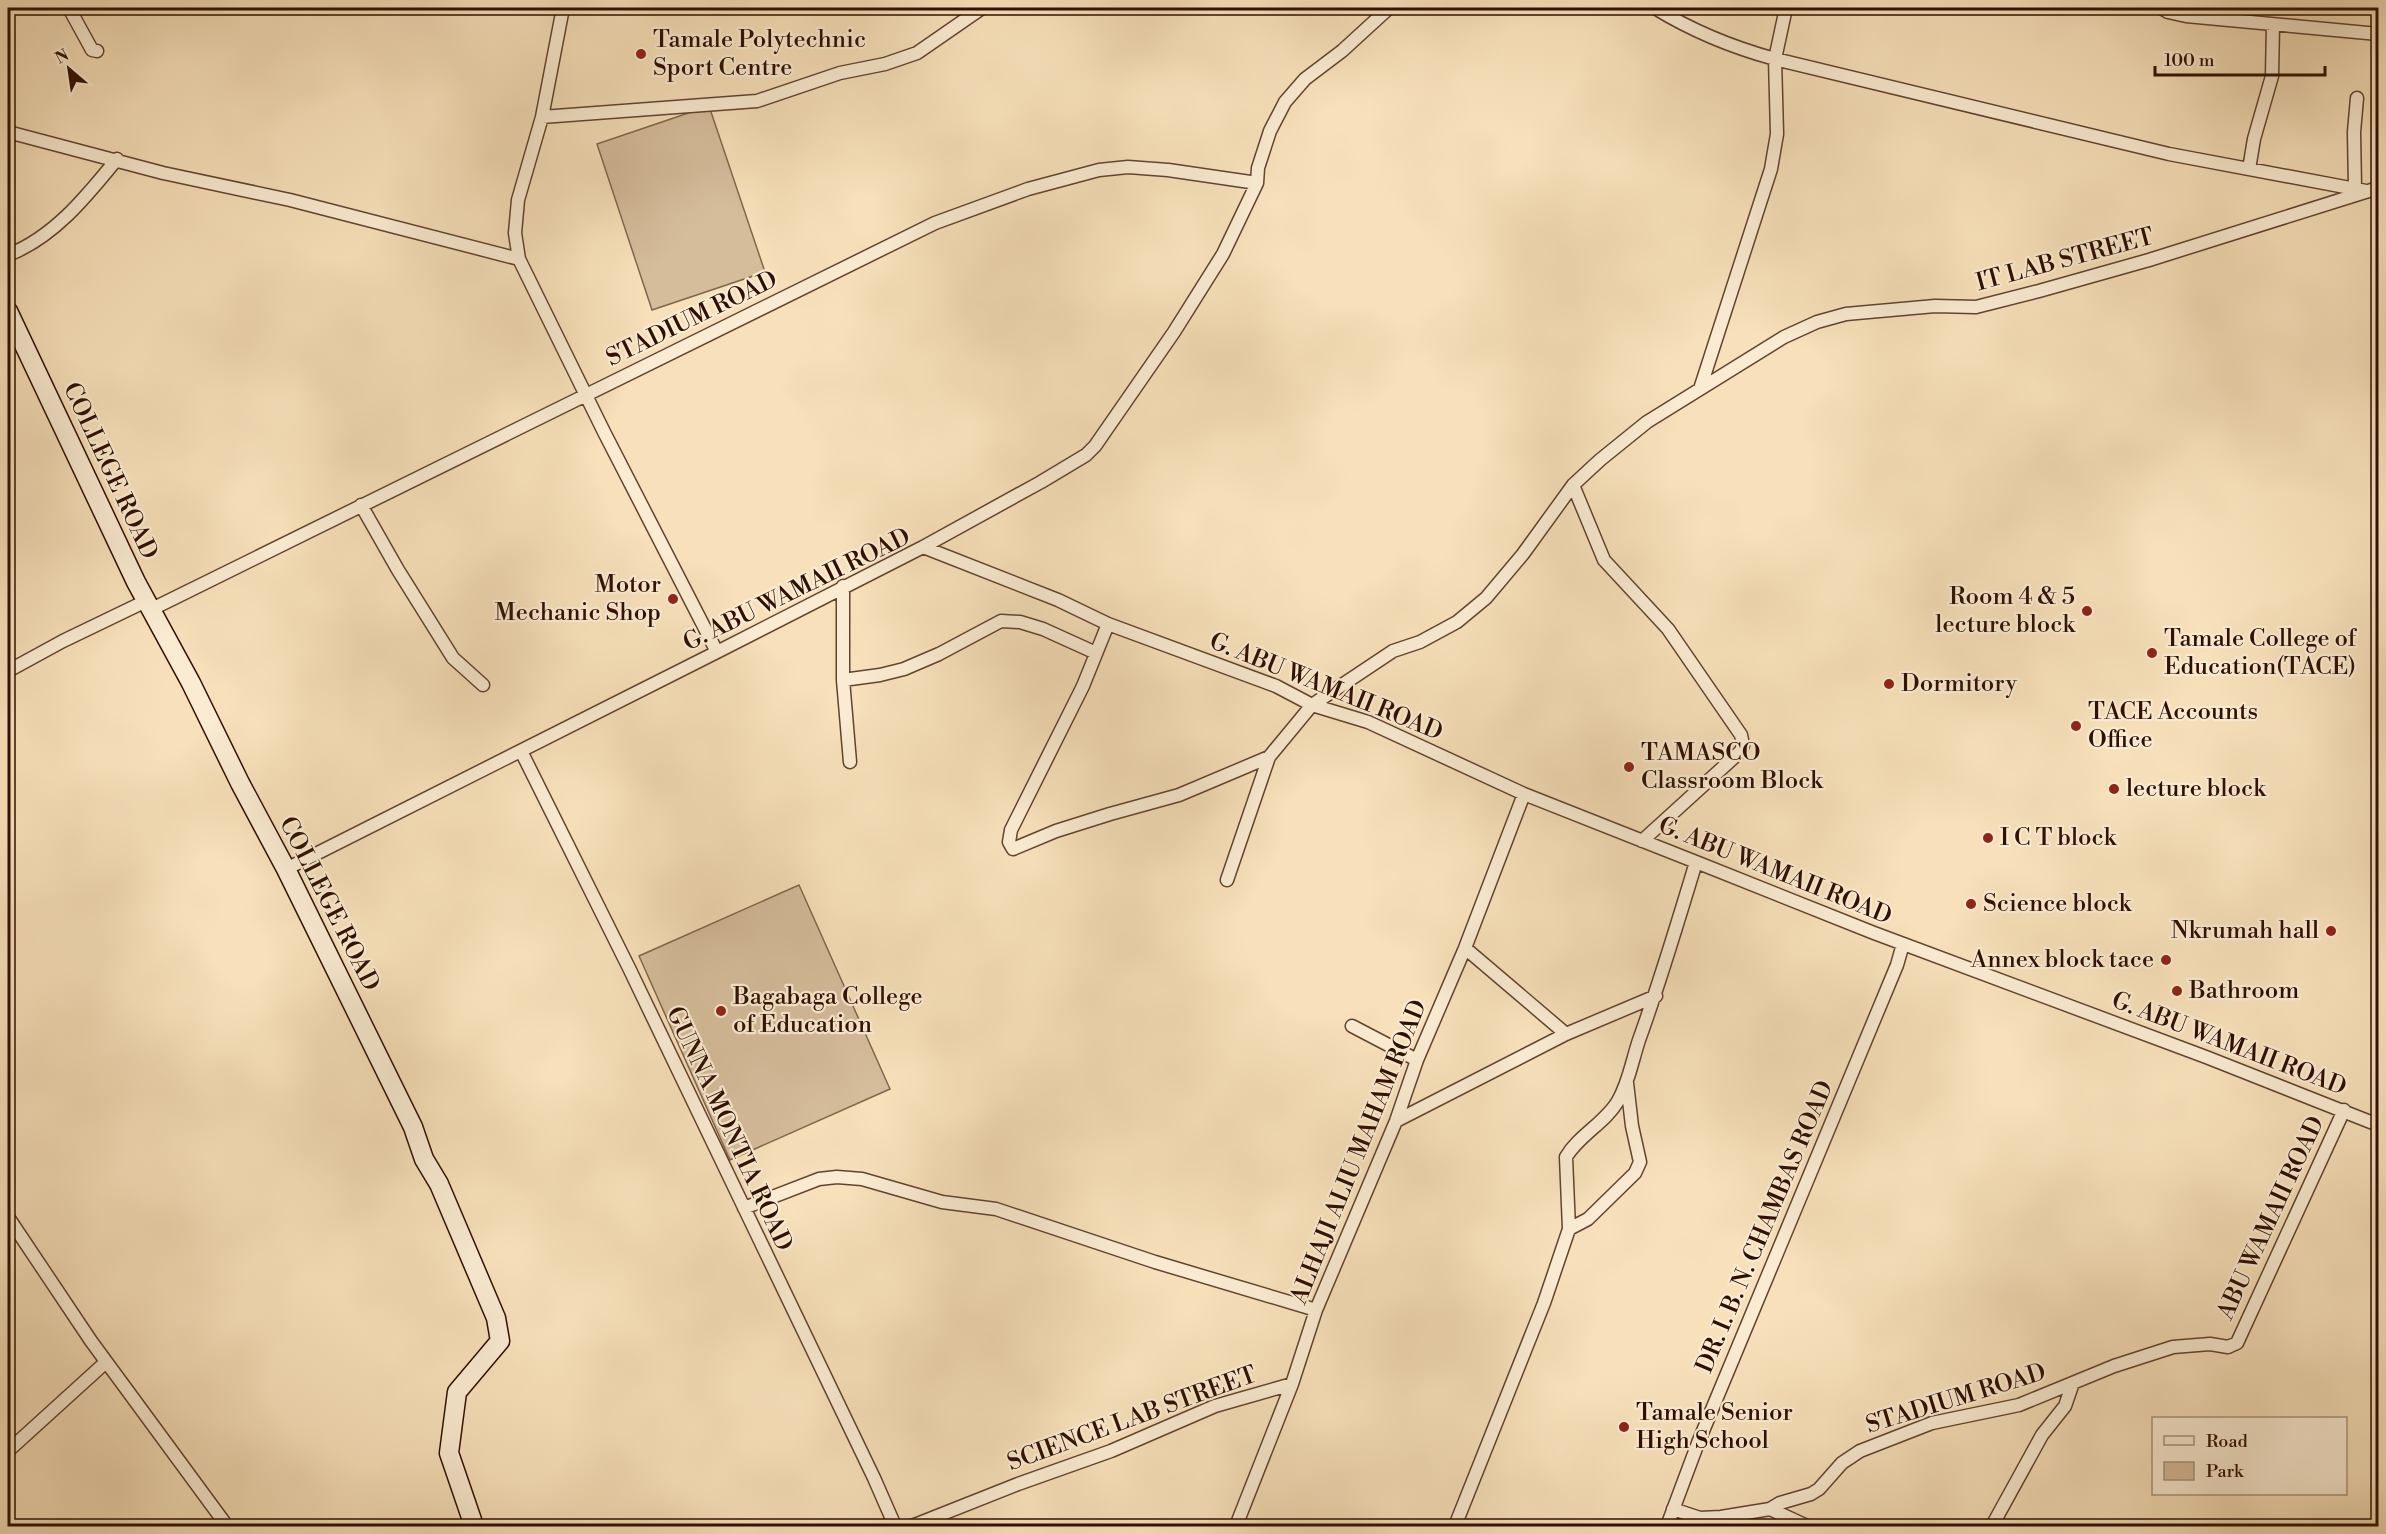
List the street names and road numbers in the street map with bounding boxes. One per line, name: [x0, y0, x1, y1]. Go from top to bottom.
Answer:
street label: IT LAB STREET: [1973, 222, 2157, 298]
street label: STADIUM ROAD: [601, 265, 783, 373]
street label: COLLEGE ROAD: [56, 378, 164, 564]
street label: G. ABU WAMAII ROAD: [678, 522, 916, 658]
street label: G. ABU WAMAII ROAD: [1205, 626, 1447, 748]
street label: G. ABU WAMAII ROAD: [1654, 810, 1896, 932]
street label: COLLEGE ROAD: [272, 812, 386, 996]
street label: G. ABU WAMAII ROAD: [2107, 985, 2351, 1103]
street label: ALHAJI ALIU MAHAM ROAD: [1284, 995, 1434, 1310]
street label: GUNNA MONTIA ROAD: [659, 1002, 799, 1256]
street label: DR. I. B. N. CHAMBAS ROAD: [1690, 1076, 1840, 1378]
street label: ABU WAMAII ROAD: [2210, 1111, 2331, 1325]
street label: STADIUM ROAD: [1862, 1357, 2050, 1441]
street label: SCIENCE LAB STREET: [1003, 1360, 1261, 1478]

